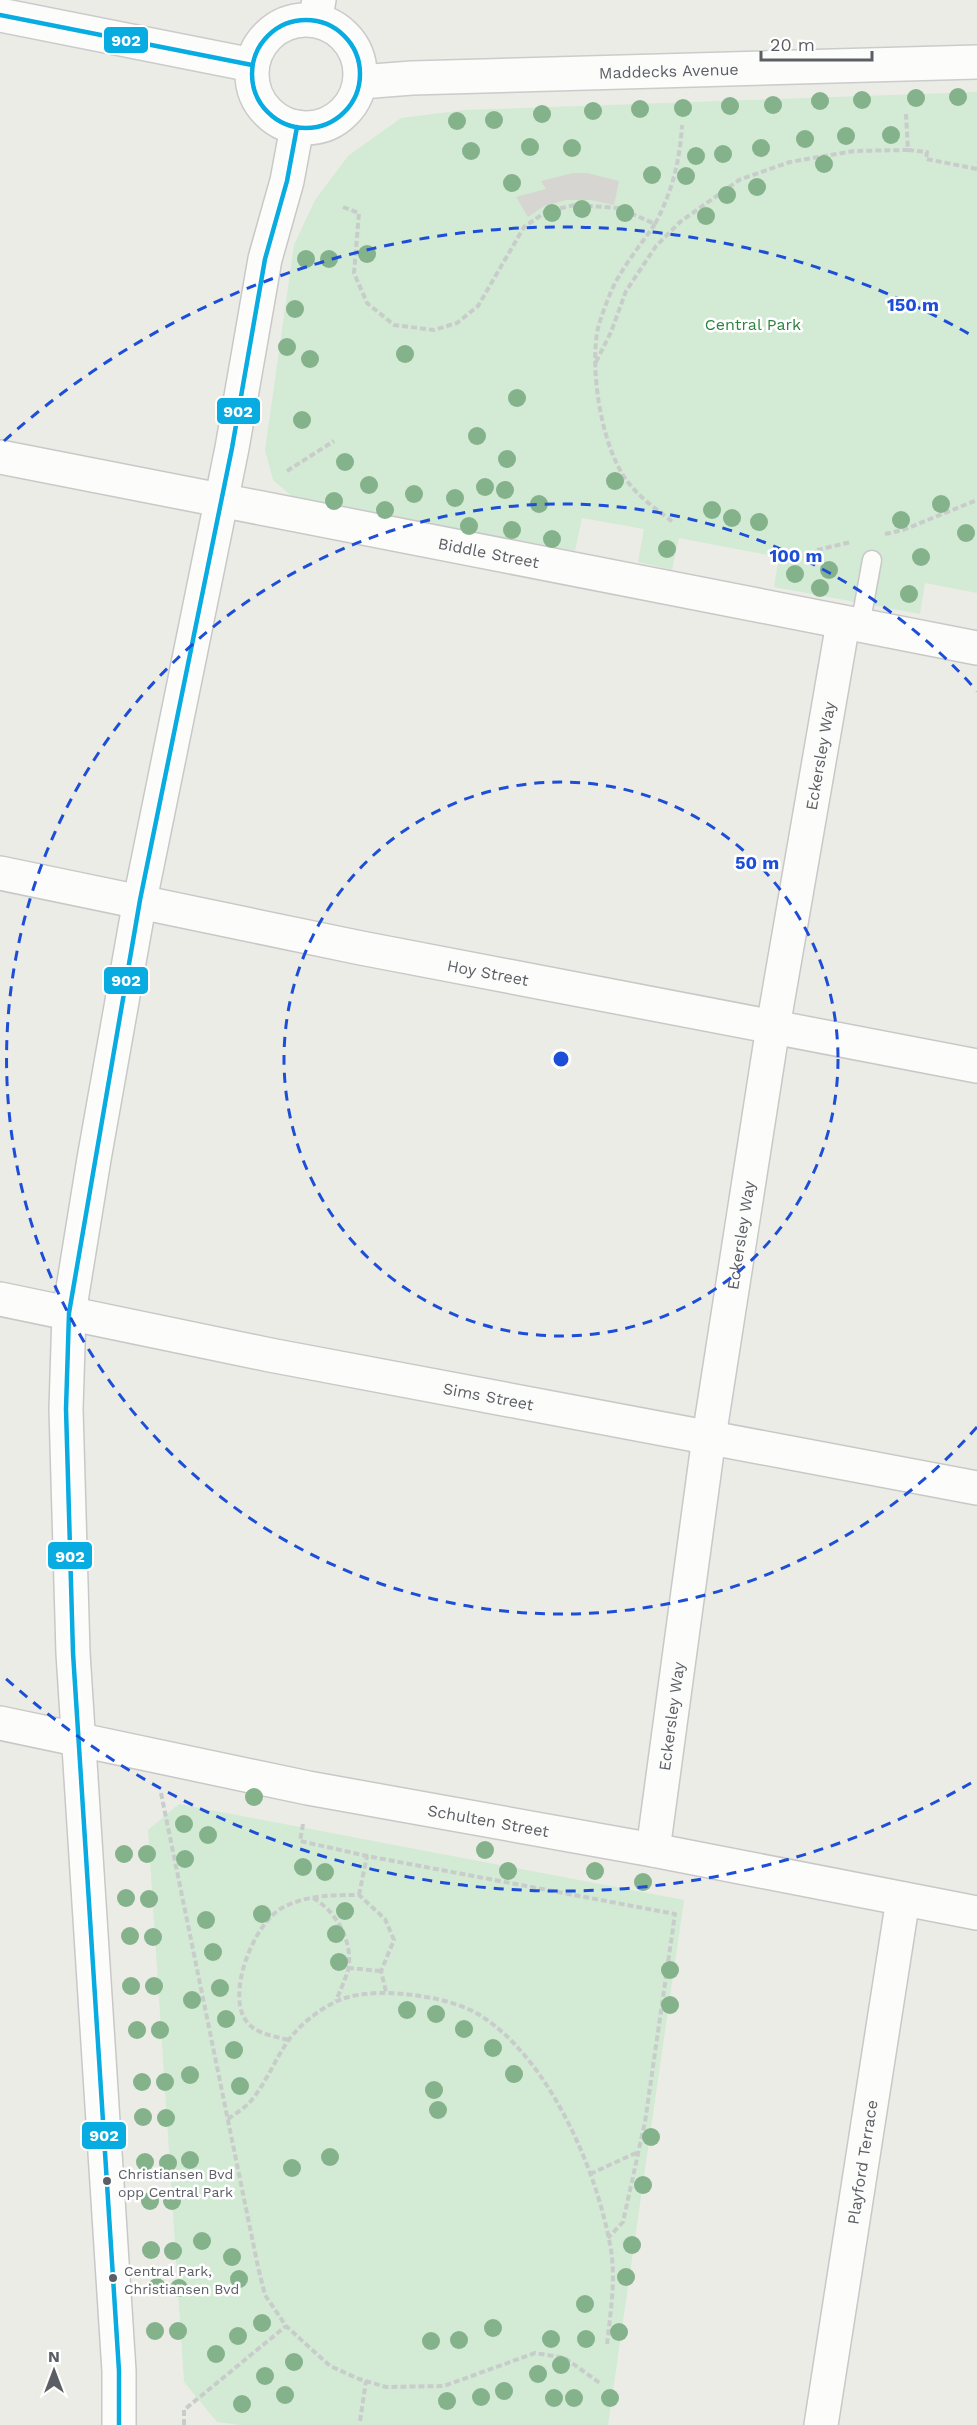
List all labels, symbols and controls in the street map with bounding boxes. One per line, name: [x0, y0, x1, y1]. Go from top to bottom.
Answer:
scale bar: [761, 24, 872, 62]
line badge: 902: [103, 26, 149, 54]
text: 902: [111, 31, 141, 50]
text: 20 m: [770, 34, 815, 55]
street label: Maddecks Avenue: [599, 60, 739, 83]
text: 150 m: [887, 294, 939, 315]
park label: Central Park: [705, 315, 801, 334]
line badge: 902: [216, 397, 261, 425]
text: 902: [223, 402, 253, 421]
street label: Biddle Street: [436, 534, 541, 572]
text: 100 m: [769, 545, 823, 566]
street label: Eckersley Way: [802, 699, 839, 812]
text: 50 m: [735, 852, 779, 873]
street label: Hoy Street: [446, 956, 530, 990]
line badge: 902: [103, 966, 149, 995]
text: 902: [111, 971, 141, 990]
centre of rings: [551, 1049, 571, 1069]
street label: Eckersley Way: [723, 1179, 759, 1291]
street label: Sims Street: [441, 1379, 535, 1414]
line badge: 902: [47, 1541, 93, 1570]
text: 902: [55, 1547, 85, 1566]
street label: Eckersley Way: [655, 1660, 689, 1772]
street label: Schulten Street: [426, 1801, 551, 1841]
street label: Playford Terrace: [843, 2099, 882, 2226]
line badge: 902: [81, 2121, 127, 2150]
text: 902: [89, 2126, 119, 2145]
place label: Christiansen Bvd opp Central Park: [118, 2166, 233, 2200]
marker: Christiansen Bvd opp Central Park: [101, 2175, 113, 2187]
place label: Central Park, Christiansen Bvd: [124, 2263, 239, 2297]
marker: Central Park, Christiansen Bvd: [107, 2272, 119, 2284]
north arrow: [24, 2341, 84, 2401]
text: N: [48, 2347, 60, 2366]

